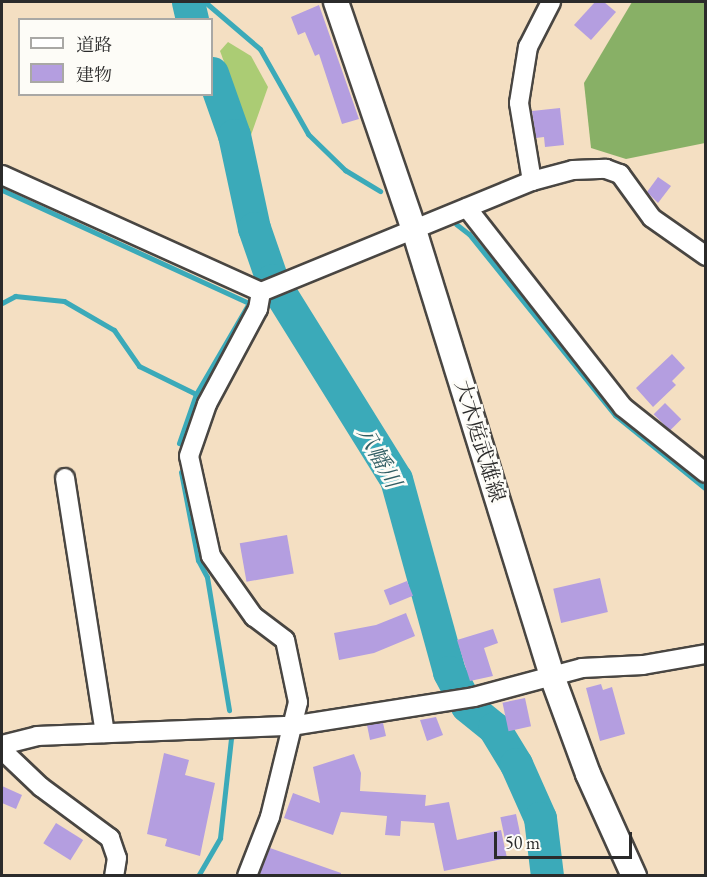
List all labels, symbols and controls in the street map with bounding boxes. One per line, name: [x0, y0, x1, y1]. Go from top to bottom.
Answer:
legend: [18, 18, 213, 96]
text: 道路: [76, 33, 112, 56]
text: 建物: [76, 63, 112, 86]
street label: 大木庭武雄線: [450, 377, 510, 505]
water label: 八幡川: [351, 422, 407, 492]
scale bar: [497, 820, 635, 858]
text: 50 m: [505, 831, 540, 854]

